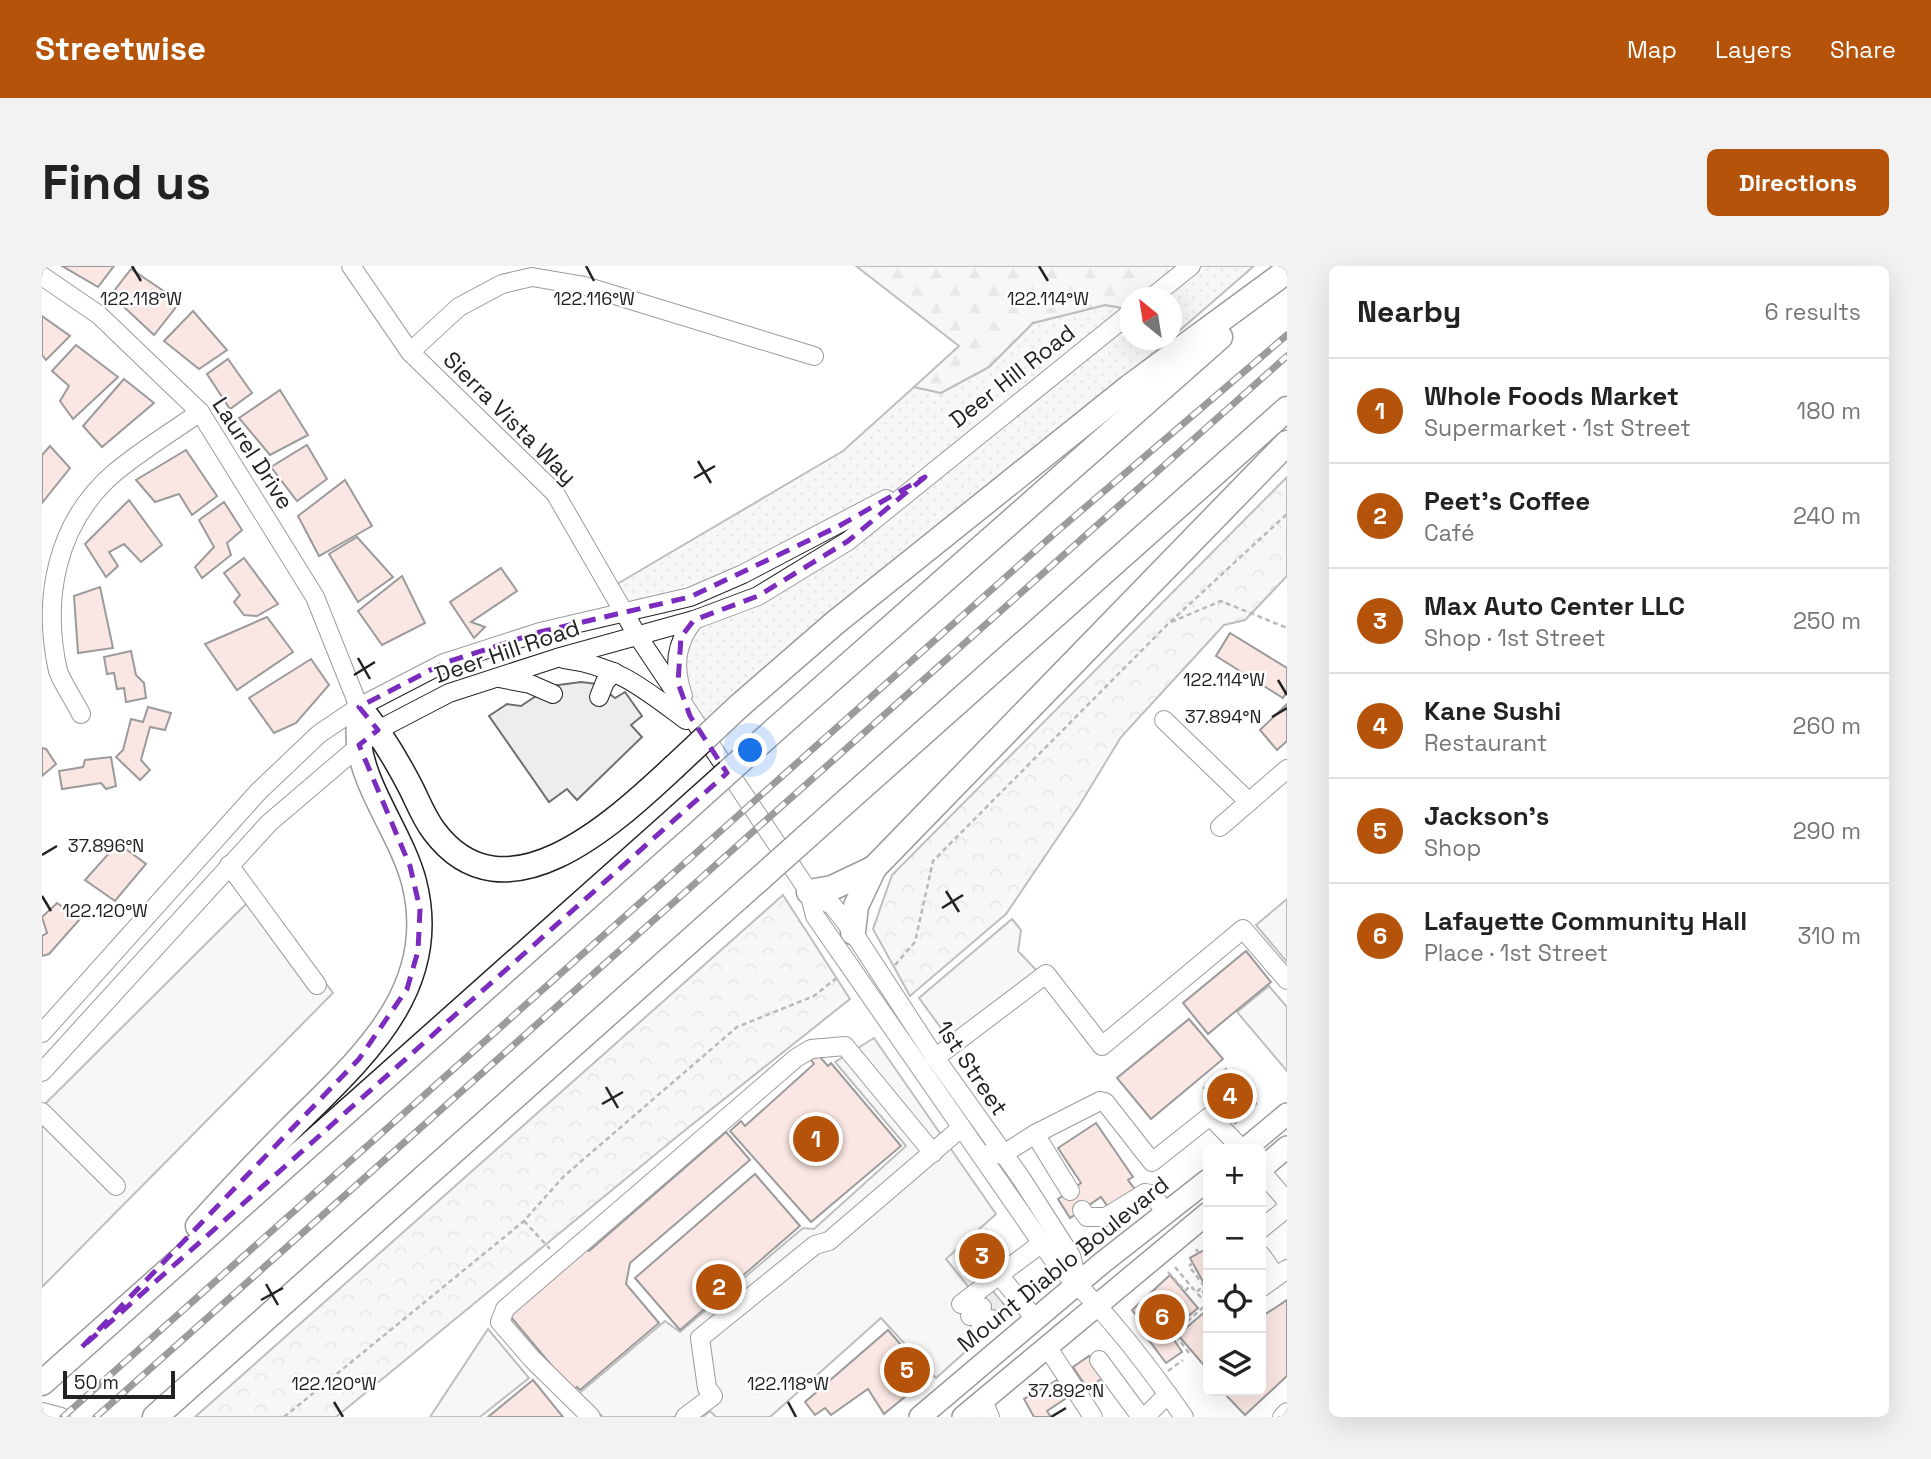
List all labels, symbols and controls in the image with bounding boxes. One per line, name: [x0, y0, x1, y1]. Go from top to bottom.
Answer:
text: Streetwise: [35, 28, 206, 70]
text: Map: [1627, 34, 1677, 65]
text: Layers: [1715, 34, 1792, 65]
text: Share: [1830, 34, 1896, 65]
button: Directions: [1707, 149, 1889, 216]
text: Find us: [42, 151, 211, 213]
text: 122.118°W: [100, 287, 182, 310]
text: 122.116°W: [553, 287, 635, 310]
text: 122.114°W: [1007, 287, 1089, 310]
north arrow: [1119, 287, 1182, 350]
text: Nearby: [1357, 292, 1461, 331]
text: 6 results: [1765, 297, 1861, 327]
street label: Deer Hill Road: [943, 318, 1081, 434]
street label: Sierra Vista Way: [437, 345, 583, 491]
text: Whole Foods Market: [1424, 379, 1679, 413]
street label: Laurel Drive: [206, 391, 300, 515]
text: 1: [1375, 396, 1385, 426]
text: 180 m: [1797, 396, 1861, 426]
text: Supermarket · 1st Street: [1424, 413, 1691, 443]
text: Peet's Coffee: [1424, 484, 1590, 518]
text: 2: [1373, 501, 1387, 531]
text: 240 m: [1793, 501, 1861, 531]
text: Café: [1424, 518, 1475, 548]
text: Max Auto Center LLC: [1424, 589, 1685, 623]
text: 3: [1373, 606, 1387, 636]
text: 250 m: [1793, 606, 1861, 636]
street label: Deer Hill Road: [431, 612, 583, 690]
text: Shop · 1st Street: [1424, 623, 1606, 653]
text: 122.114°W: [1183, 668, 1265, 691]
text: Kane Sushi: [1424, 694, 1561, 728]
text: 37.894°N: [1185, 705, 1261, 728]
text: 4: [1373, 711, 1387, 741]
text: 260 m: [1793, 711, 1861, 741]
text: Restaurant: [1424, 728, 1547, 758]
your location: [733, 733, 767, 767]
text: Jackson's: [1424, 799, 1549, 833]
text: 5: [1373, 816, 1387, 846]
text: 290 m: [1793, 816, 1861, 846]
text: Shop: [1424, 833, 1481, 863]
text: 37.896°N: [68, 834, 144, 857]
text: 122.120°W: [62, 899, 148, 922]
text: Lafayette Community Hall: [1424, 904, 1747, 938]
text: 6: [1373, 921, 1387, 951]
text: 310 m: [1797, 921, 1861, 951]
text: Place · 1st Street: [1424, 938, 1608, 968]
street label: 1st Street: [929, 1015, 1015, 1121]
pin: 4: [1207, 1070, 1253, 1122]
pin: 1: [793, 1113, 839, 1165]
map controls: [1203, 1144, 1266, 1396]
button: +: [1203, 1144, 1266, 1207]
street label: Mount Diablo Boulevard: [951, 1169, 1175, 1359]
button: −: [1203, 1207, 1266, 1270]
pin: 3: [959, 1230, 1005, 1282]
pin: 2: [696, 1261, 742, 1313]
button: locate: [1203, 1270, 1266, 1333]
pin: 6: [1139, 1291, 1185, 1343]
button: layers: [1203, 1333, 1266, 1396]
pin: 5: [884, 1344, 930, 1396]
scale bar: [63, 1368, 175, 1400]
text: 50 m: [74, 1370, 119, 1395]
text: 122.120°W: [291, 1372, 377, 1395]
text: 122.118°W: [747, 1372, 829, 1395]
text: 37.892°N: [1028, 1379, 1104, 1402]

